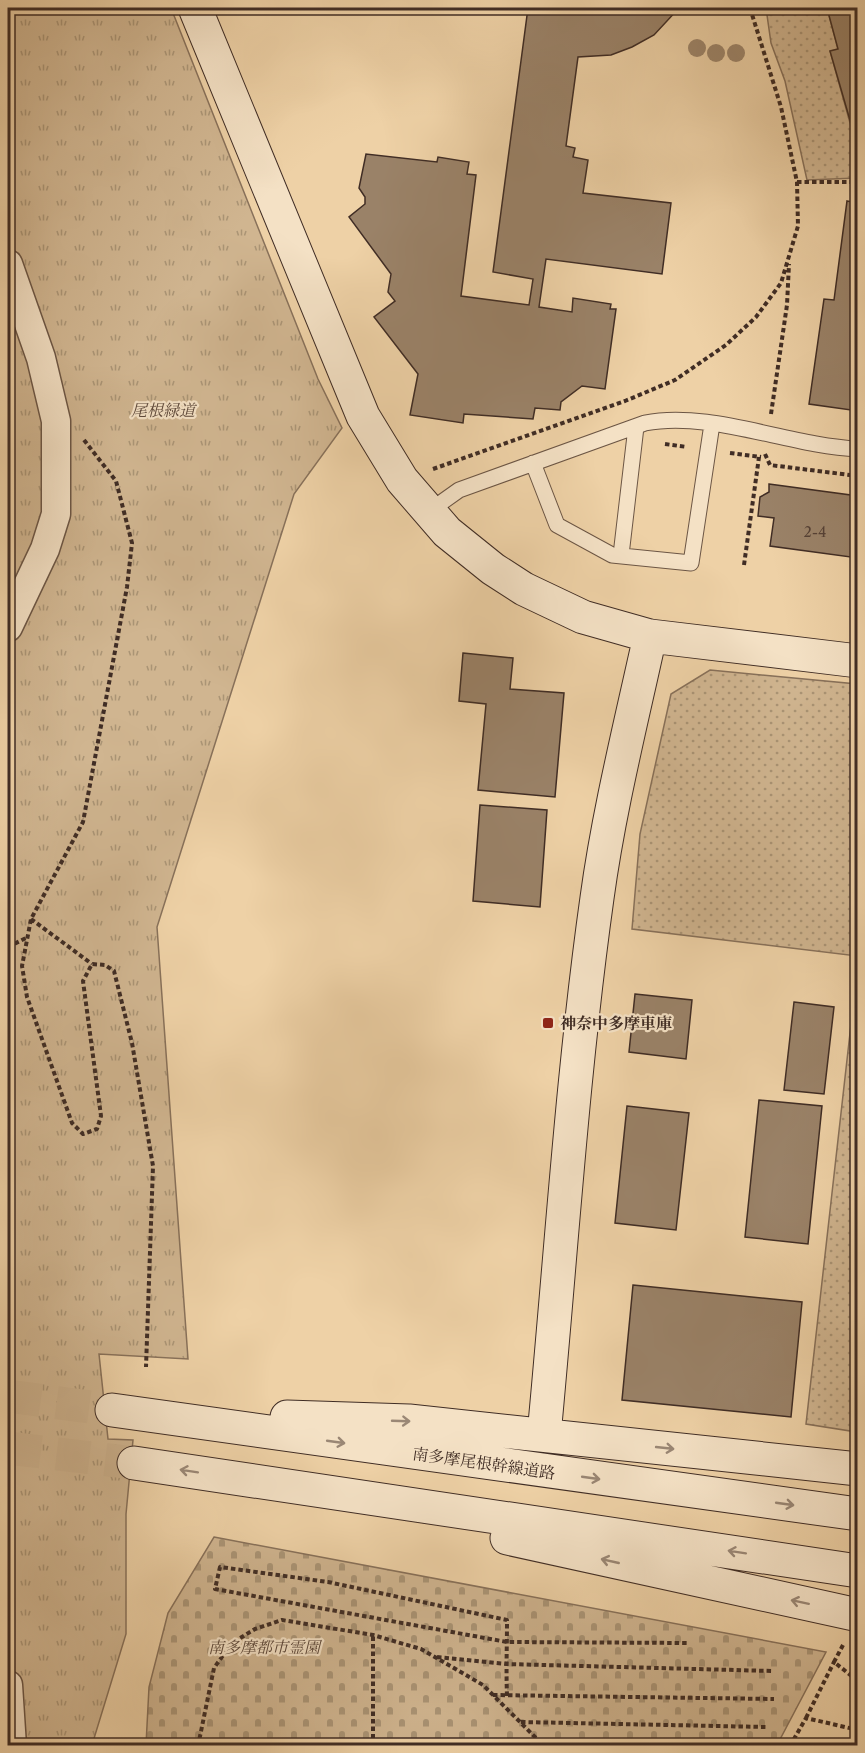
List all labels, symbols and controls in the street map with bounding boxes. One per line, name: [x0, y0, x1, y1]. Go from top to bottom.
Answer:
park label: 尾根緑道: [131, 400, 198, 420]
house number: 2-4: [804, 523, 826, 541]
place label: 神奈中多摩車庫: [560, 1013, 672, 1033]
marker: 神奈中多摩車庫: [541, 1016, 555, 1030]
one-way arrow: [390, 1415, 410, 1426]
one-way arrow: [325, 1437, 345, 1448]
street label: 南多摩尾根幹線道路: [411, 1443, 557, 1483]
one-way arrow: [654, 1443, 674, 1454]
one-way arrow: [180, 1466, 200, 1477]
one-way arrow: [581, 1472, 601, 1483]
one-way arrow: [774, 1498, 794, 1509]
one-way arrow: [728, 1547, 748, 1558]
one-way arrow: [601, 1554, 620, 1566]
one-way arrow: [791, 1596, 810, 1608]
park label: 南多摩都市霊園: [208, 1637, 323, 1657]

